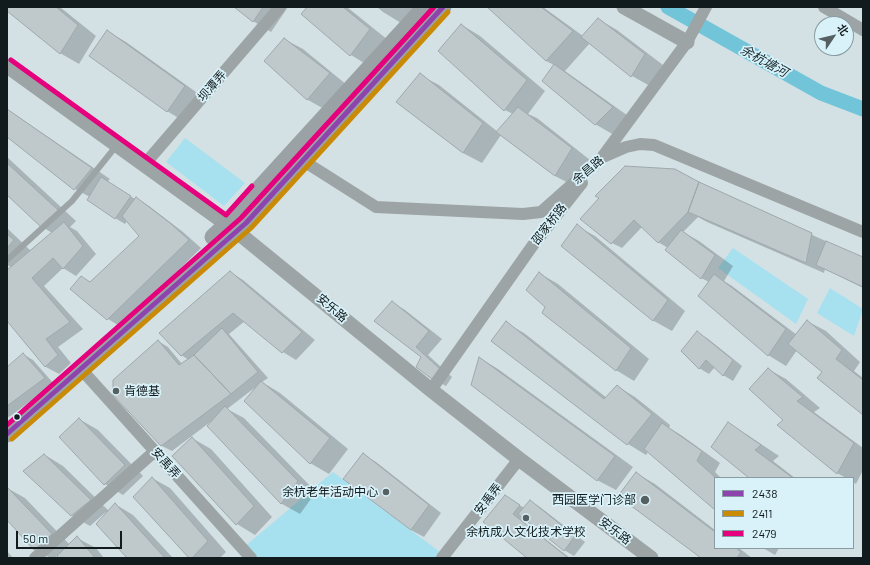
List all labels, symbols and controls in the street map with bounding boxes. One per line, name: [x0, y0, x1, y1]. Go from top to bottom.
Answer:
north arrow: [814, 16, 854, 56]
text: 北: [835, 21, 852, 38]
water label: 余杭塘河: [737, 42, 791, 80]
street label: 坝潭弄: [195, 68, 229, 104]
street label: 余昌路: [570, 153, 606, 187]
street label: 邵家桥路: [529, 201, 569, 247]
street label: 安乐路: [314, 291, 350, 325]
place label: 肯德基: [124, 384, 160, 398]
marker: 肯德基: [111, 386, 121, 396]
unlabelled marker: [12, 412, 22, 422]
street label: 安禹弄: [149, 445, 183, 481]
legend: [714, 477, 854, 549]
street label: 安禹弄: [471, 480, 505, 518]
place label: 余杭老年活动中心: [282, 485, 378, 499]
text: 2438: [752, 486, 777, 500]
marker: 余杭老年活动中心: [381, 487, 391, 497]
place label: 西园医学门诊部: [552, 493, 636, 507]
marker: 西园医学门诊部: [639, 494, 651, 506]
text: 2411: [752, 506, 772, 520]
marker: 余杭成人文化技术学校: [521, 513, 531, 523]
street label: 安乐路: [596, 514, 634, 548]
scale bar: [18, 523, 124, 549]
place label: 余杭成人文化技术学校: [466, 525, 586, 539]
text: 2479: [752, 526, 777, 540]
text: 50 m: [23, 531, 48, 545]

